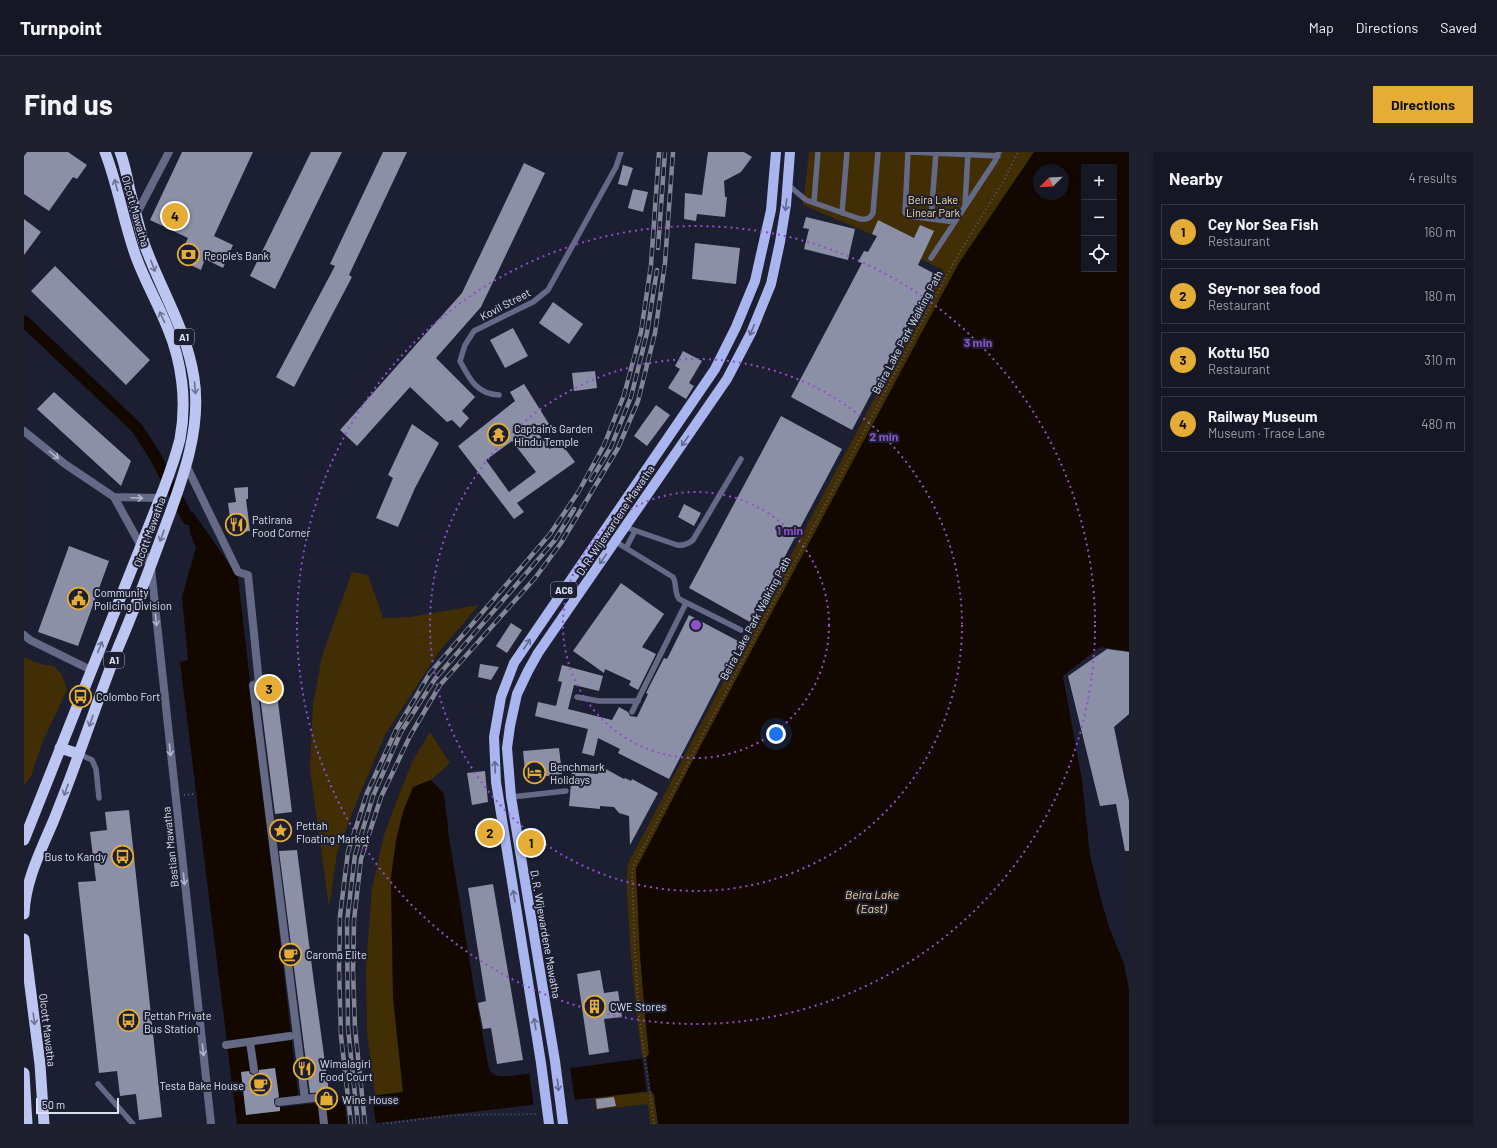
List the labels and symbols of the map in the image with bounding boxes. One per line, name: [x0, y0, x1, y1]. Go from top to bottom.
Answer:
north arrow: [1033, 164, 1069, 200]
street label: Olcott Mawatha: [120, 174, 152, 248]
one-way arrow: [111, 179, 119, 192]
park label: Beira Lake Linear Park: [906, 193, 961, 219]
one-way arrow: [782, 198, 790, 211]
pin: 4: [162, 201, 188, 231]
bank icon: People's Bank: [175, 242, 201, 268]
place label: People's Bank: [204, 249, 269, 262]
one-way arrow: [149, 259, 157, 271]
street label: Beira Lake Park Walking Path: [869, 268, 945, 396]
street label: Kovil Street: [478, 285, 532, 323]
one-way arrow: [158, 311, 165, 323]
one-way arrow: [748, 323, 755, 335]
road number: A1: [174, 329, 194, 345]
text: 3 min: [964, 335, 992, 349]
one-way arrow: [192, 381, 199, 394]
temple icon: Captain's Garden Hindu Temple: [486, 421, 512, 447]
place label: Captain's Garden Hindu Temple: [514, 422, 593, 448]
text: 2 min: [870, 429, 898, 443]
one-way arrow: [681, 435, 689, 446]
one-way arrow: [49, 451, 60, 460]
street label: D. R. Wijewardene Mawatha: [573, 462, 657, 578]
one-way arrow: [130, 494, 143, 502]
street label: Olcott Mawatha: [130, 495, 168, 569]
restaurant icon: Patirana Food Corner: [223, 512, 249, 538]
place label: Patirana Food Corner: [252, 513, 310, 539]
text: 1 min: [777, 523, 803, 537]
one-way arrow: [158, 530, 165, 543]
one-way arrow: [599, 553, 607, 564]
street label: Beira Lake Park Walking Path: [717, 554, 793, 682]
road number: AC6: [551, 582, 577, 598]
public building icon: Community Policing Division: [66, 585, 92, 611]
place label: Community Policing Division: [94, 586, 172, 612]
one-way arrow: [152, 613, 160, 626]
centre of rings: [689, 618, 703, 632]
one-way arrow: [523, 639, 531, 650]
one-way arrow: [97, 641, 105, 653]
road number: A1: [104, 652, 124, 668]
pin: 3: [256, 674, 282, 704]
bus stop icon: Colombo Fort: [68, 683, 94, 709]
place label: Colombo Fort: [96, 690, 160, 703]
one-way arrow: [86, 715, 94, 727]
your location: [766, 724, 786, 744]
one-way arrow: [166, 743, 174, 756]
hotel icon: Benchmark Holidays: [522, 759, 548, 785]
place label: Benchmark Holidays: [550, 760, 605, 786]
one-way arrow: [492, 761, 499, 774]
one-way arrow: [61, 784, 69, 796]
street label: Bastian Mawatha: [159, 806, 181, 888]
place icon: Pettah Floating Market: [268, 818, 294, 844]
pin: 2: [477, 818, 503, 848]
place label: Pettah Floating Market: [296, 819, 370, 845]
pin: 1: [518, 828, 544, 858]
bus stop icon: Bus to Kandy: [109, 843, 135, 869]
place label: Bus to Kandy: [45, 850, 106, 863]
street label: D. R. Wijewardene Mawatha: [528, 869, 564, 999]
one-way arrow: [180, 872, 188, 885]
water label: Beira Lake (East): [845, 887, 899, 915]
one-way arrow: [510, 890, 518, 903]
cafe icon: Caroma Elite: [277, 941, 303, 967]
place label: Caroma Elite: [306, 948, 367, 961]
street label: Olcott Mawatha: [37, 993, 59, 1067]
building icon: CWE Stores: [581, 993, 607, 1019]
place label: CWE Stores: [610, 1000, 666, 1013]
bus stop icon: Pettah Private Bus Station: [115, 1008, 141, 1034]
place label: Pettah Private Bus Station: [144, 1009, 212, 1035]
one-way arrow: [30, 1012, 38, 1025]
one-way arrow: [531, 1018, 539, 1031]
one-way arrow: [199, 1043, 206, 1056]
restaurant icon: Wimalagiri Food Court: [292, 1056, 318, 1082]
place label: Wimalagiri Food Court: [320, 1057, 373, 1083]
cafe icon: Testa Bake House: [247, 1072, 273, 1098]
one-way arrow: [554, 1078, 562, 1091]
place label: Testa Bake House: [160, 1079, 244, 1092]
shop icon: Wine House: [314, 1086, 340, 1112]
place label: Wine House: [342, 1093, 399, 1106]
scale bar: [36, 1096, 119, 1115]

